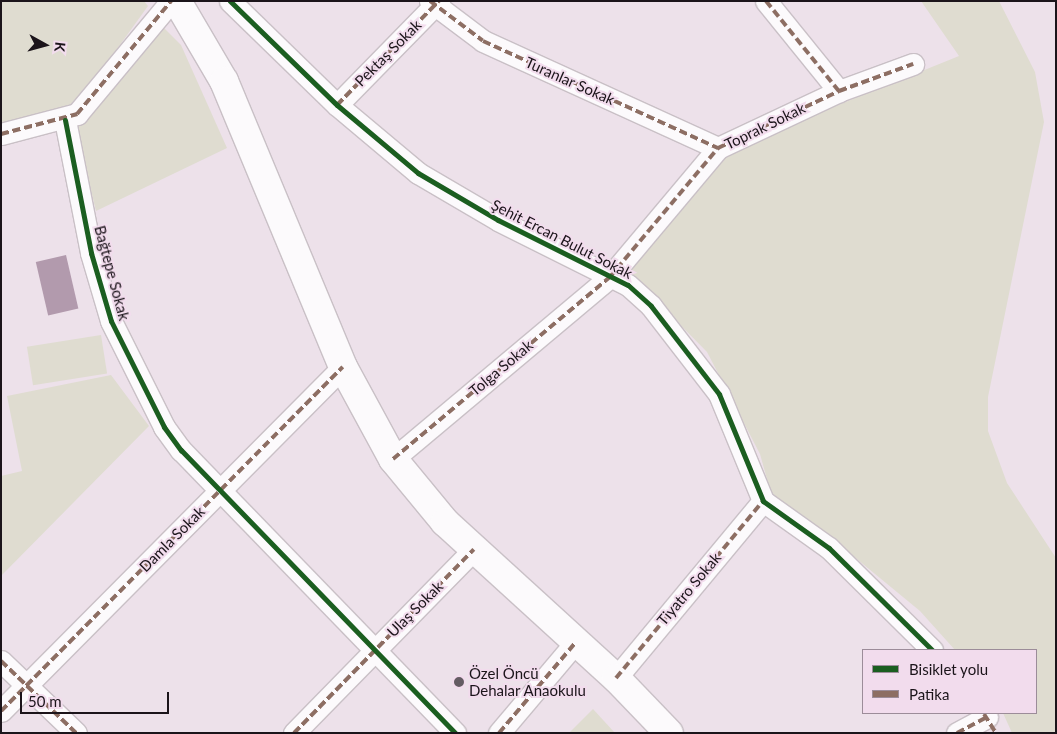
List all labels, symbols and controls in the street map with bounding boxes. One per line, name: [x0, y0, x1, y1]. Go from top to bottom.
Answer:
street label: Pektaş Sokak: [351, 16, 425, 90]
north arrow: [20, 20, 70, 70]
text: K: [51, 41, 69, 53]
street label: Turanlar Sokak: [522, 53, 618, 109]
street label: Toprak Sokak: [722, 99, 808, 153]
street label: Şehit Ercan Bulut Sokak: [488, 196, 636, 282]
street label: Bağtepe Sokak: [91, 224, 133, 322]
street label: Tolga Sokak: [466, 336, 536, 400]
street label: Damla Sokak: [136, 503, 208, 575]
street label: Tiyatro Sokak: [653, 549, 725, 629]
street label: Ulaş Sokak: [383, 577, 447, 641]
legend: [862, 649, 1037, 714]
text: Bisiklet yolu: [909, 660, 988, 678]
place label: Özel Öncü Dehalar Anaokulu: [469, 664, 587, 699]
marker: Özel Öncü Dehalar Anaokulu: [453, 676, 465, 688]
scale bar: [22, 682, 171, 714]
text: Patika: [909, 685, 949, 703]
text: 50 m: [28, 692, 62, 710]

